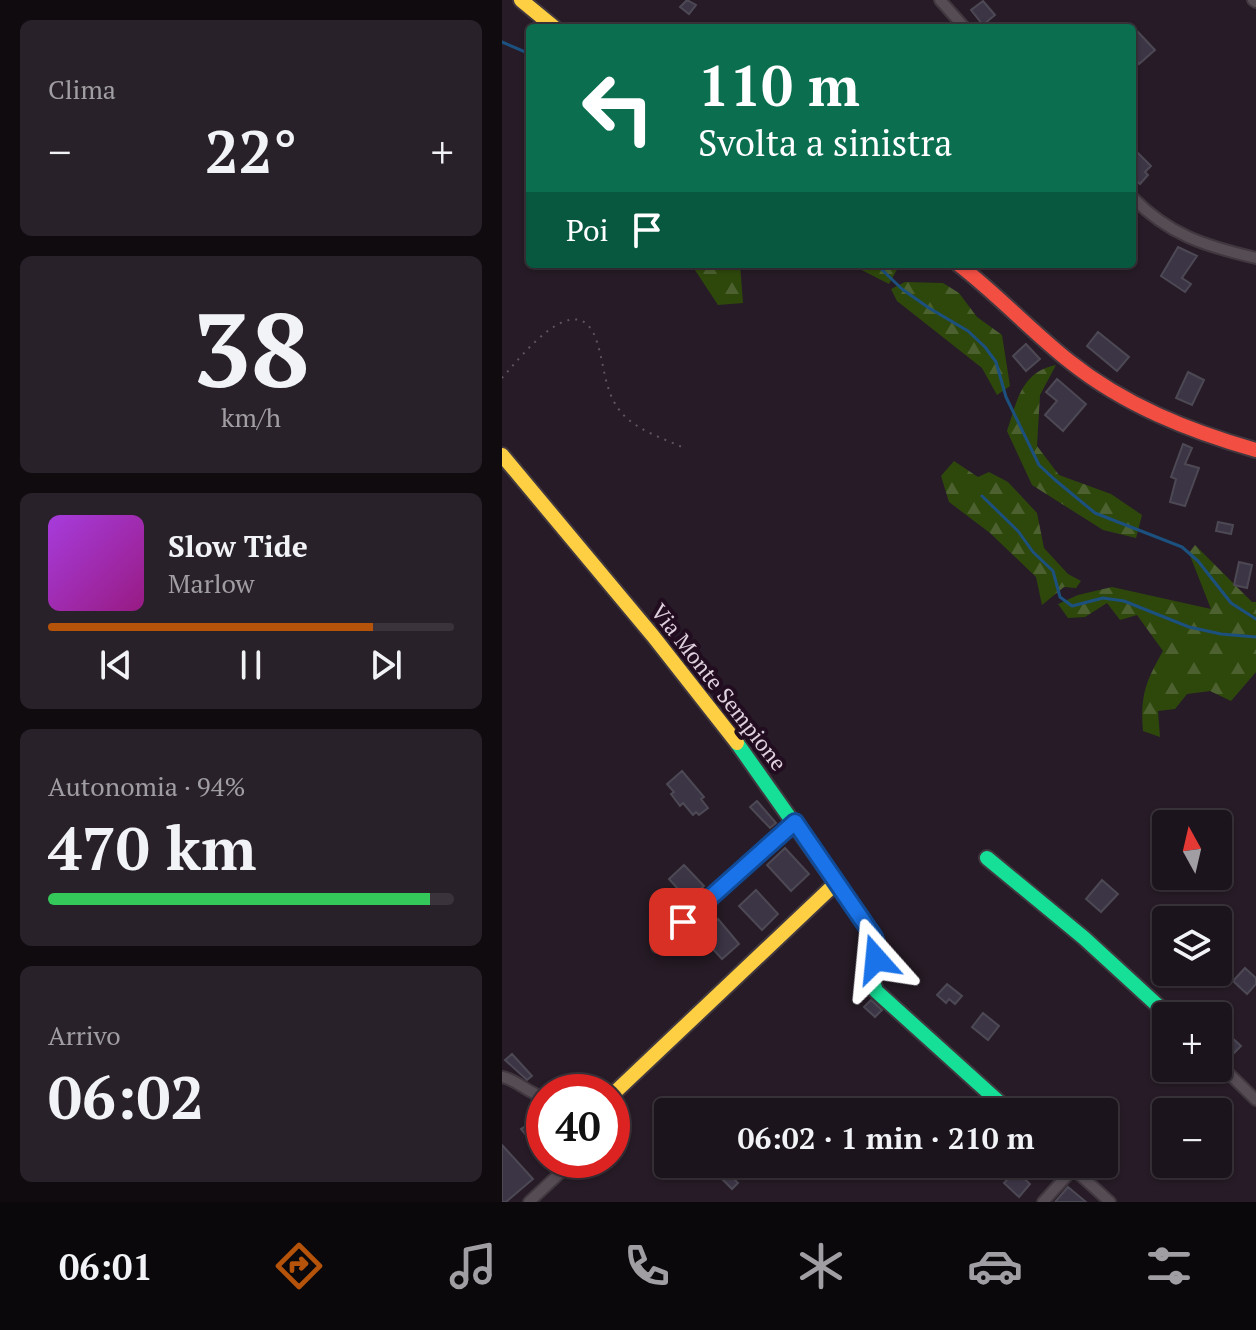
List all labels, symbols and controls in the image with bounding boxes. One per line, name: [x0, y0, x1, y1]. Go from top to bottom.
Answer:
text: 110 m: [698, 48, 860, 122]
icon: left: [566, 56, 670, 160]
text: Clima: [48, 72, 116, 106]
text: 22°: [205, 111, 297, 190]
text: Svolta a sinistra: [698, 119, 952, 166]
text: −: [48, 122, 71, 181]
text: +: [431, 122, 454, 181]
icon: arrive: [625, 208, 669, 252]
text: Poi: [566, 210, 609, 250]
text: 38: [192, 279, 310, 417]
text: km/h: [221, 400, 281, 434]
text: Slow Tide: [168, 526, 308, 566]
text: Marlow: [168, 566, 254, 600]
street label: Via Monte Sempione: [645, 597, 794, 776]
icon: previous: [94, 643, 138, 687]
icon: pause: [229, 643, 273, 687]
icon: next: [364, 643, 408, 687]
text: Autonomia · 94%: [48, 769, 246, 803]
text: 470 km: [48, 808, 256, 887]
north arrow: [1152, 810, 1232, 890]
map controls: [1152, 810, 1232, 1178]
pin: [649, 888, 717, 956]
icon: arrive: [661, 900, 705, 944]
button: layers: [1152, 906, 1232, 986]
position arrow: [834, 917, 918, 1001]
button: +: [1152, 1002, 1232, 1082]
text: Arrivo: [48, 1018, 121, 1052]
text: 06:02: [48, 1057, 204, 1136]
speed limit sign: 40: [526, 1074, 630, 1178]
button: −: [1152, 1098, 1232, 1178]
text: 06:02 · 1 min · 210 m: [738, 1118, 1034, 1158]
icon: directions: [271, 1238, 327, 1294]
icon: music: [445, 1238, 501, 1294]
icon: phone: [619, 1238, 675, 1294]
icon: climate: [793, 1238, 849, 1294]
icon: car: [967, 1238, 1023, 1294]
icon: filters: [1141, 1238, 1197, 1294]
text: 06:01: [59, 1243, 153, 1290]

